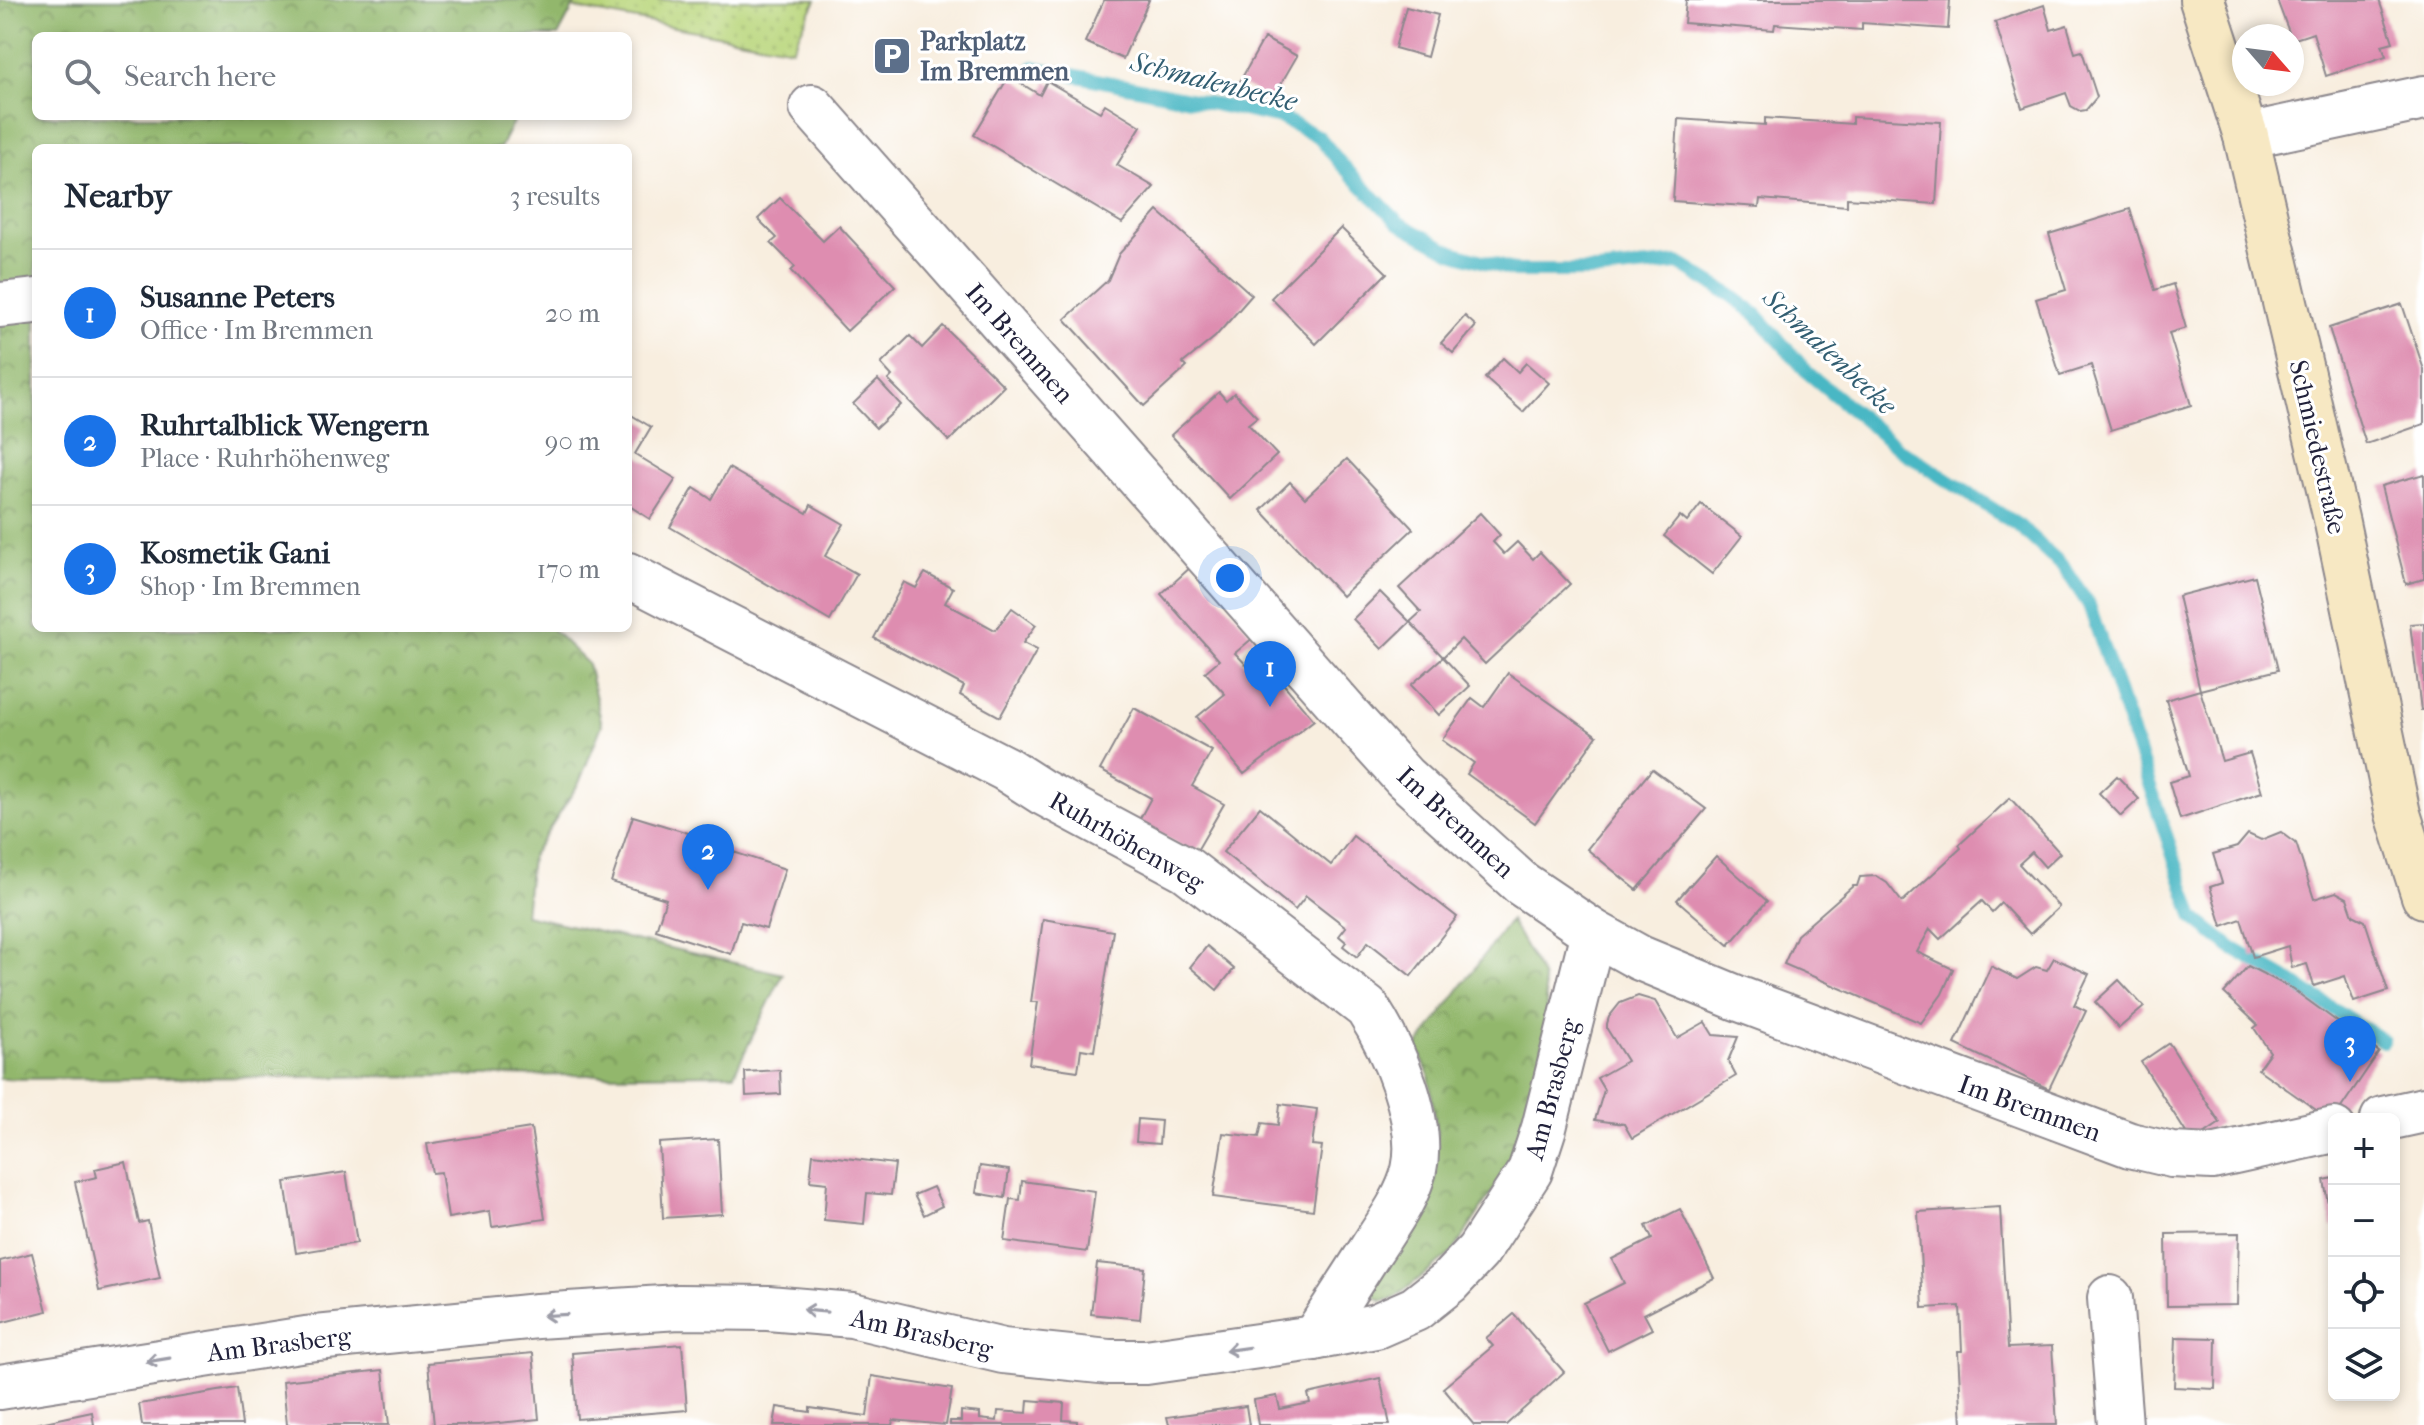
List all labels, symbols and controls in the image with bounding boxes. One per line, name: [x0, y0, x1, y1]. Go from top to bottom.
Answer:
north arrow: [2232, 24, 2304, 96]
place label: Parkplatz Im Bremmen: [920, 26, 1070, 87]
search box: [32, 32, 632, 120]
parking icon: Parkplatz Im Bremmen: [871, 35, 913, 77]
water label: Schmalenbecke: [1126, 45, 1301, 118]
icon: search: [60, 54, 104, 98]
text: Search here: [124, 59, 276, 94]
text: Nearby: [64, 176, 171, 216]
text: 3 results: [510, 181, 600, 212]
street label: Im Bremmen: [959, 277, 1080, 410]
text: Susanne Peters: [140, 280, 335, 315]
water label: Schmalenbecke: [1755, 281, 1904, 422]
text: 1: [85, 298, 95, 329]
text: 20 m: [545, 298, 600, 329]
text: Office · Im Bremmen: [140, 315, 373, 346]
street label: Schmiedestraße: [2282, 357, 2353, 537]
text: Ruhrtalblick Wengern: [140, 408, 429, 443]
text: 2: [83, 426, 97, 457]
text: 90 m: [545, 426, 600, 457]
text: Place · Ruhrhöhenweg: [140, 443, 389, 474]
text: Kosmetik Gani: [140, 536, 330, 571]
text: 3: [85, 554, 95, 585]
text: 170 m: [537, 554, 600, 585]
your location: [1210, 558, 1250, 598]
text: Shop · Im Bremmen: [140, 571, 361, 602]
pin: 1: [1244, 641, 1296, 707]
street label: Im Bremmen: [1391, 760, 1521, 885]
street label: Ruhrhöhenweg: [1044, 785, 1211, 899]
pin: 2: [682, 824, 734, 890]
street label: Am Brasberg: [1518, 1014, 1587, 1164]
pin: 3: [2324, 1016, 2376, 1082]
street label: Im Bremmen: [1954, 1068, 2105, 1149]
map controls: [2328, 1113, 2400, 1401]
button: +: [2328, 1113, 2400, 1185]
button: −: [2328, 1185, 2400, 1257]
button: locate: [2328, 1257, 2400, 1329]
street label: Am Brasberg: [847, 1302, 997, 1365]
one-way arrow: [802, 1303, 829, 1318]
one-way arrow: [542, 1308, 569, 1323]
street label: Am Brasberg: [204, 1320, 354, 1369]
button: layers: [2328, 1329, 2400, 1401]
one-way arrow: [1224, 1342, 1250, 1357]
one-way arrow: [146, 1354, 171, 1369]

